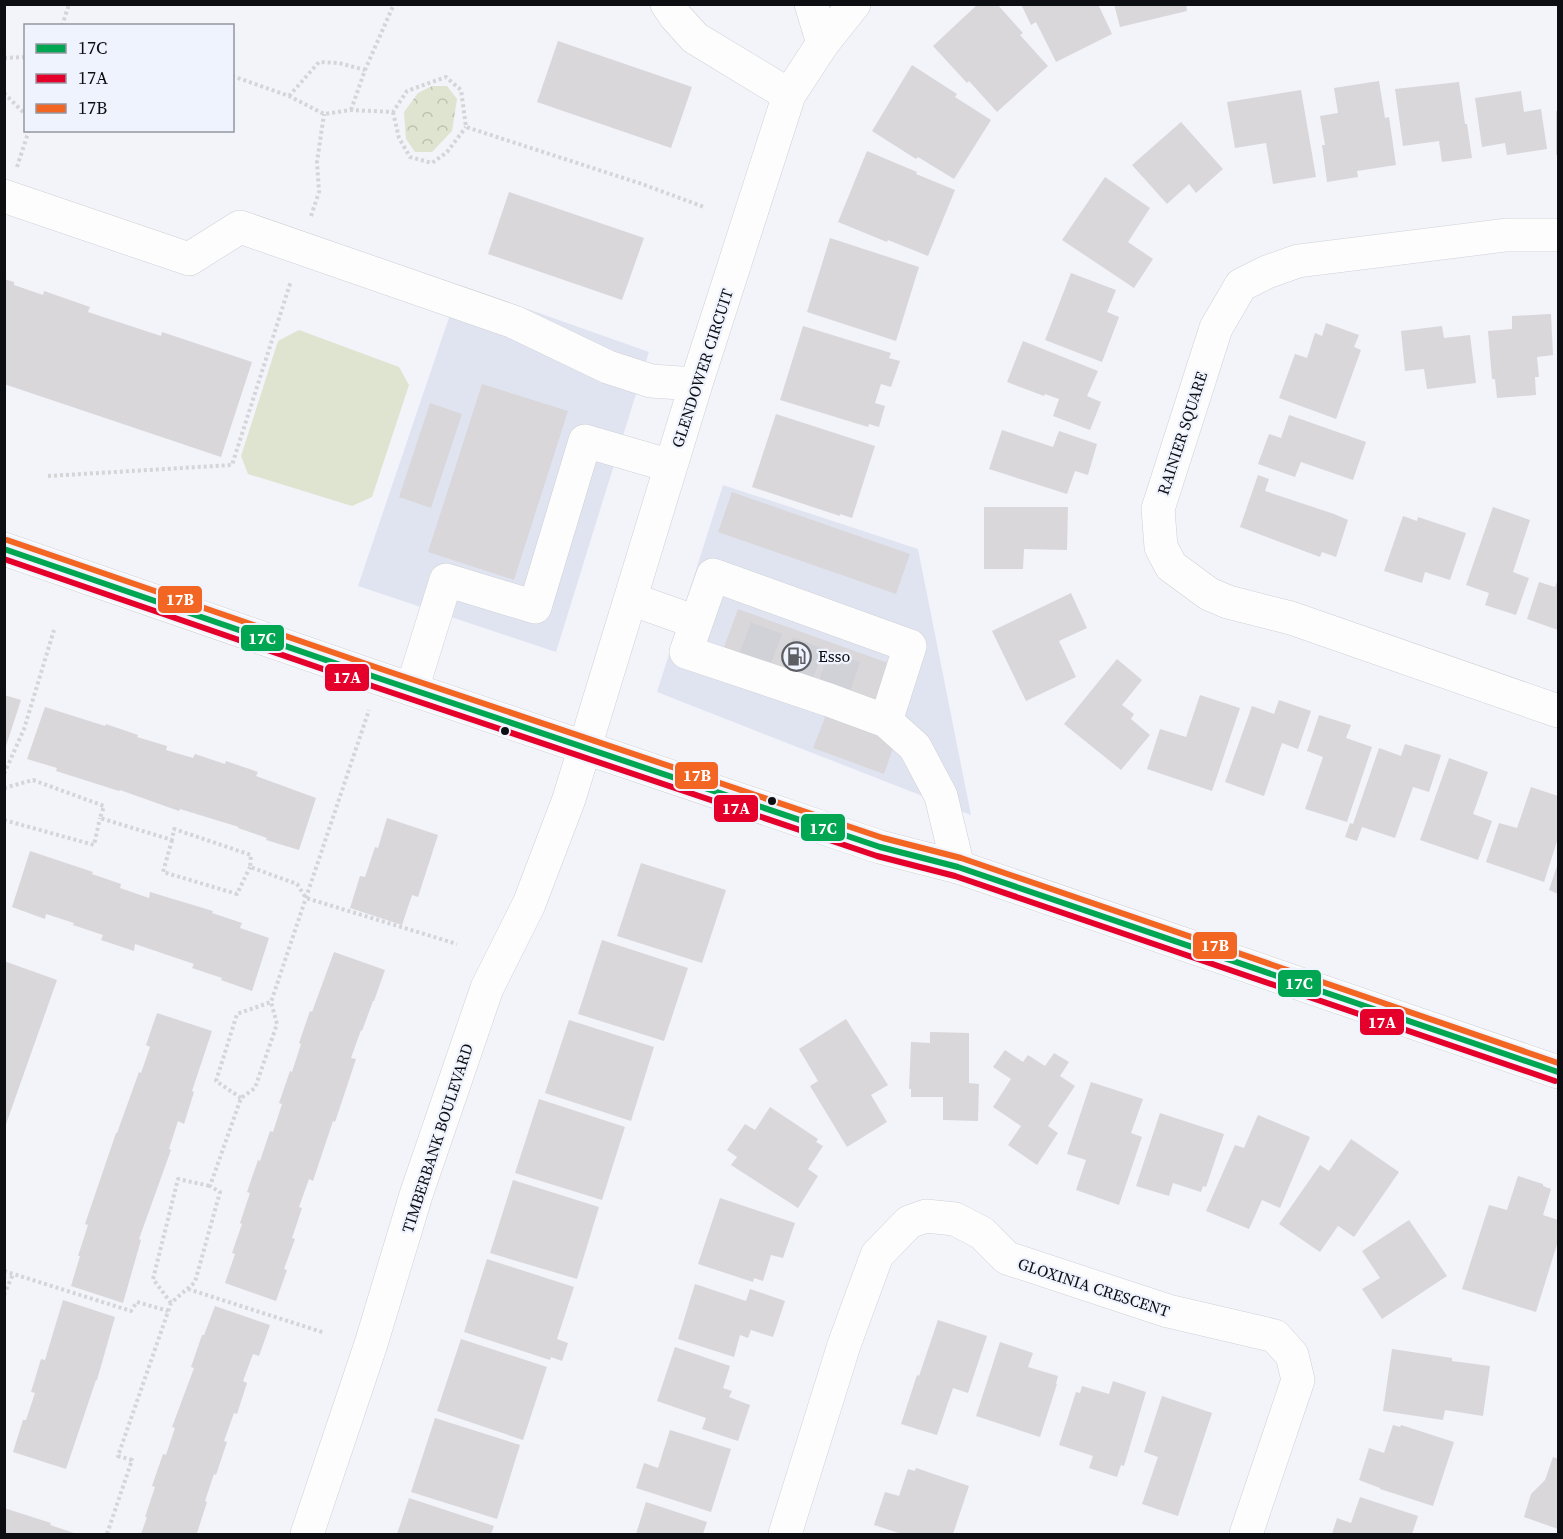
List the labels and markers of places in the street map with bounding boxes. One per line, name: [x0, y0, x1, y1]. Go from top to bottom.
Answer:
fuel station icon: Esso: [781, 640, 813, 672]
place label: Esso: [818, 645, 851, 667]
unlabelled marker: [499, 725, 511, 737]
unlabelled marker: [766, 795, 778, 807]

